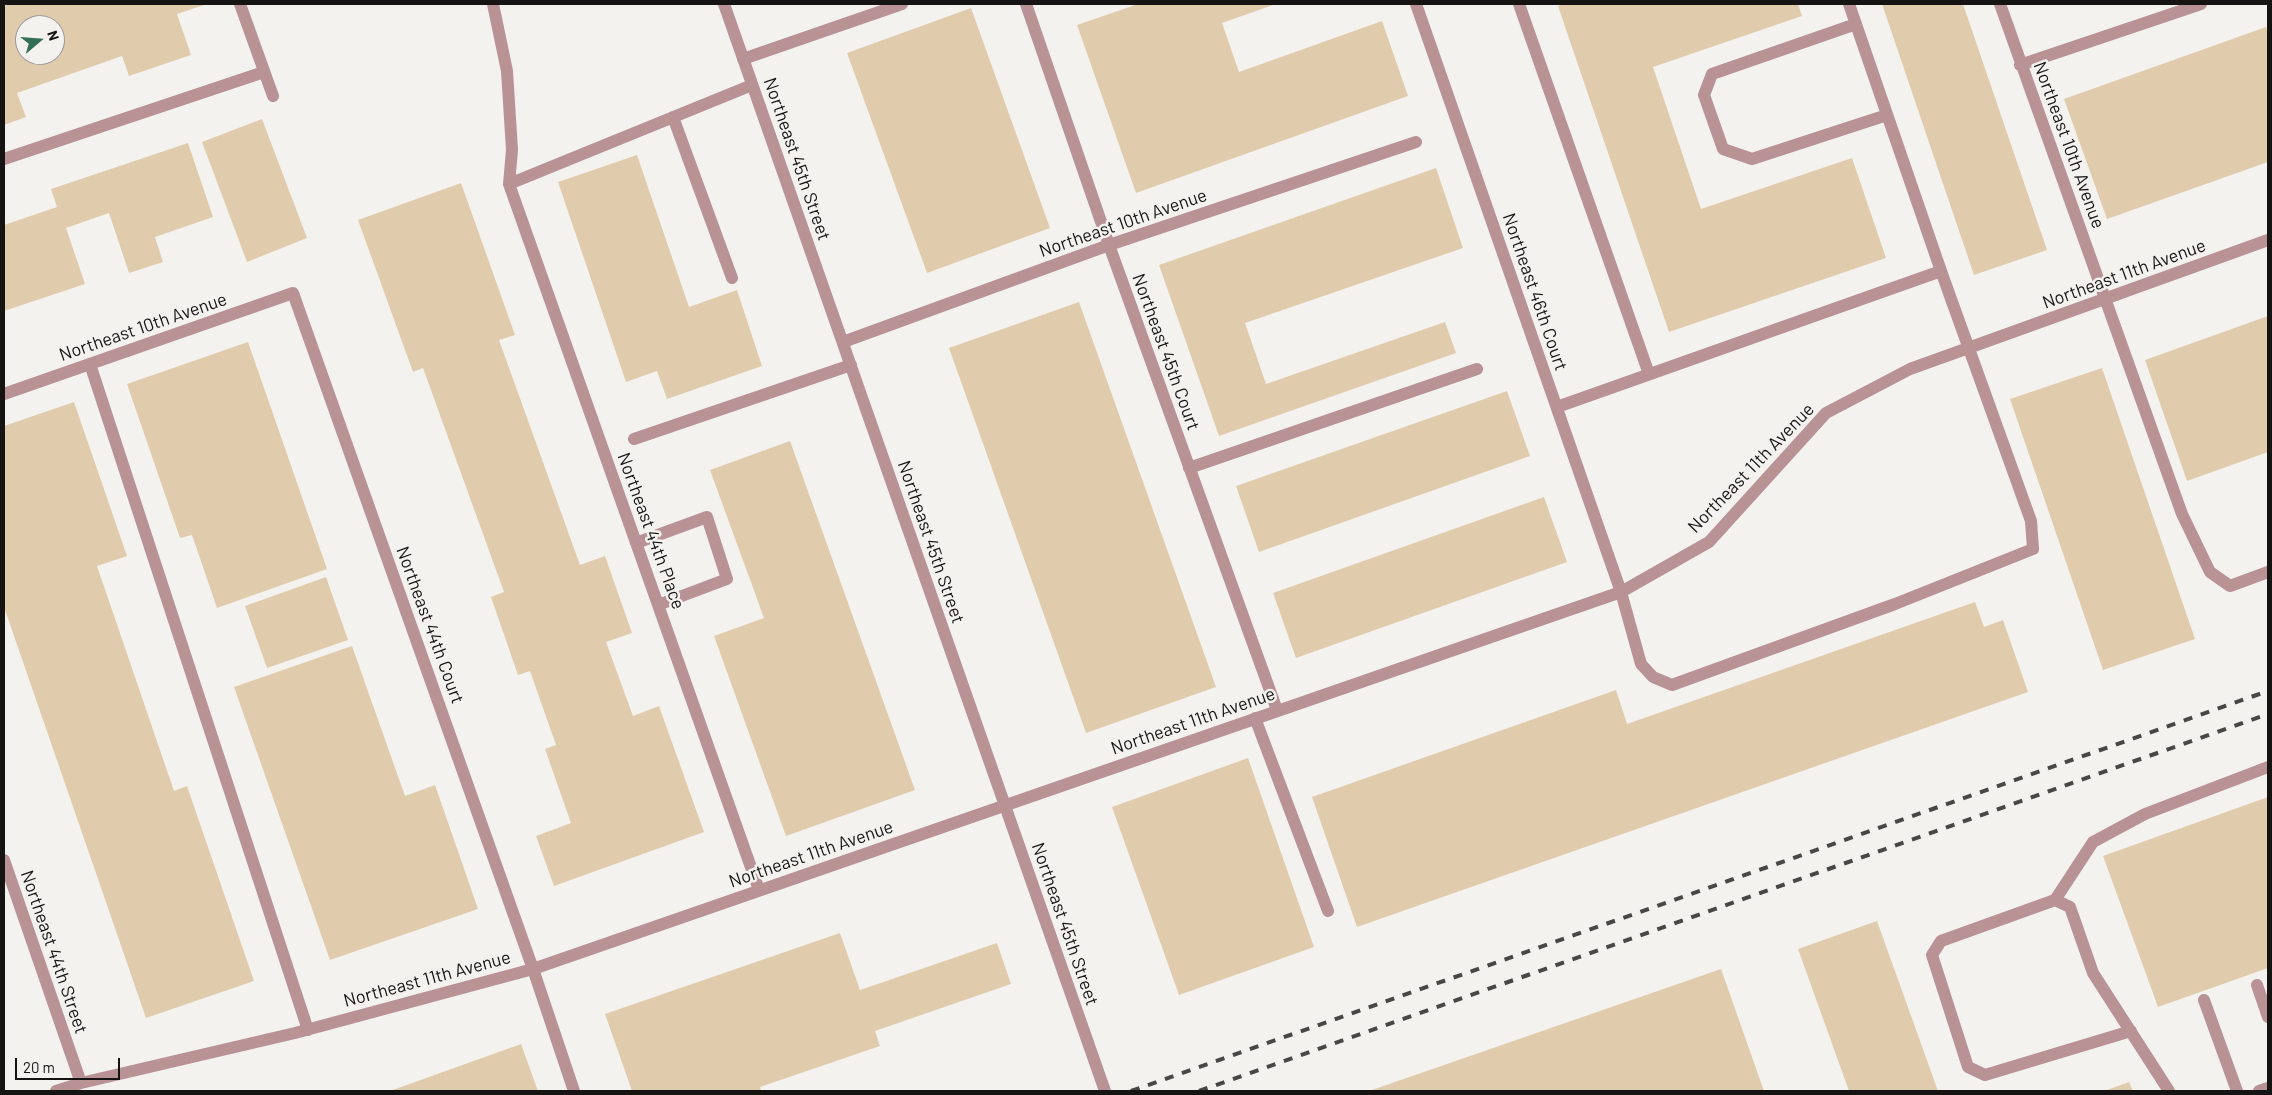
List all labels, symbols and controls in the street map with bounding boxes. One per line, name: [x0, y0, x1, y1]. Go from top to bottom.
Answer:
north arrow: [15, 15, 65, 65]
text: N: [44, 28, 63, 43]
street label: Northeast 10th Avenue: [2029, 59, 2109, 231]
street label: Northeast 45th Street: [759, 75, 835, 243]
street label: Northeast 10th Avenue: [1036, 184, 1210, 262]
street label: Northeast 46th Court: [1498, 210, 1572, 374]
street label: Northeast 11th Avenue: [2039, 234, 2209, 314]
street label: Northeast 45th Court: [1128, 271, 1204, 433]
street label: Northeast 10th Avenue: [56, 288, 230, 366]
street label: Northeast 11th Avenue: [1683, 399, 1819, 537]
street label: Northeast 44th Place: [613, 450, 689, 612]
street label: Northeast 45th Street: [893, 458, 969, 626]
street label: Northeast 44th Court: [391, 543, 469, 707]
street label: Northeast 11th Avenue: [1108, 683, 1278, 759]
street label: Northeast 11th Avenue: [726, 816, 896, 892]
street label: Northeast 45th Street: [1027, 840, 1103, 1008]
street label: Northeast 44th Street: [16, 868, 92, 1036]
street label: Northeast 11th Avenue: [341, 946, 513, 1012]
scale bar: [18, 1048, 122, 1080]
text: 20 m: [23, 1058, 55, 1076]

